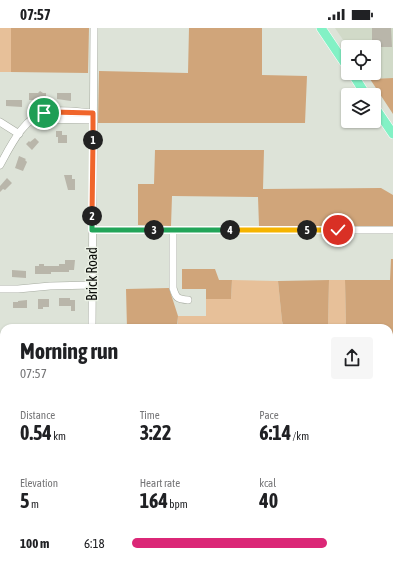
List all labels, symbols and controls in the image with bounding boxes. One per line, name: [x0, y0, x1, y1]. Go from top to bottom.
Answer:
text: 07:57: [20, 6, 51, 23]
map controls: [341, 40, 381, 128]
button: locate: [341, 40, 381, 80]
button: layers: [341, 88, 381, 128]
pin: [27, 96, 61, 130]
icon: arrive: [33, 102, 55, 124]
pin: 1: [83, 130, 103, 150]
text: 1: [90, 134, 96, 146]
pin: 2: [82, 206, 102, 226]
text: 2: [89, 210, 95, 222]
pin: [321, 213, 355, 247]
icon: check: [327, 219, 349, 241]
pin: 3: [144, 220, 164, 240]
pin: 4: [220, 220, 240, 240]
pin: 5: [297, 220, 317, 240]
text: 3: [151, 224, 157, 236]
text: 4: [227, 224, 233, 236]
text: 5: [304, 224, 310, 236]
street label: Brick Road: [84, 247, 100, 301]
button: share: [331, 337, 373, 379]
text: Morning run: [20, 338, 118, 364]
text: 07:57: [20, 366, 47, 381]
text: Distance: [20, 409, 55, 421]
text: Time: [140, 409, 160, 421]
text: Pace: [259, 409, 279, 421]
text: 0.54: [20, 421, 52, 444]
text: 3:22: [140, 421, 171, 444]
text: 6:14: [259, 421, 291, 444]
text: km: [52, 430, 66, 442]
text: /km: [291, 430, 309, 442]
text: Elevation: [20, 477, 58, 489]
text: Heart rate: [140, 477, 180, 489]
text: kcal: [259, 477, 276, 489]
text: 5: [20, 489, 29, 512]
text: 164: [140, 489, 168, 512]
text: 40: [259, 489, 278, 512]
text: m: [29, 498, 39, 510]
text: bpm: [168, 498, 188, 510]
text: 100 m: [20, 536, 49, 551]
text: 6:18: [84, 536, 105, 551]

